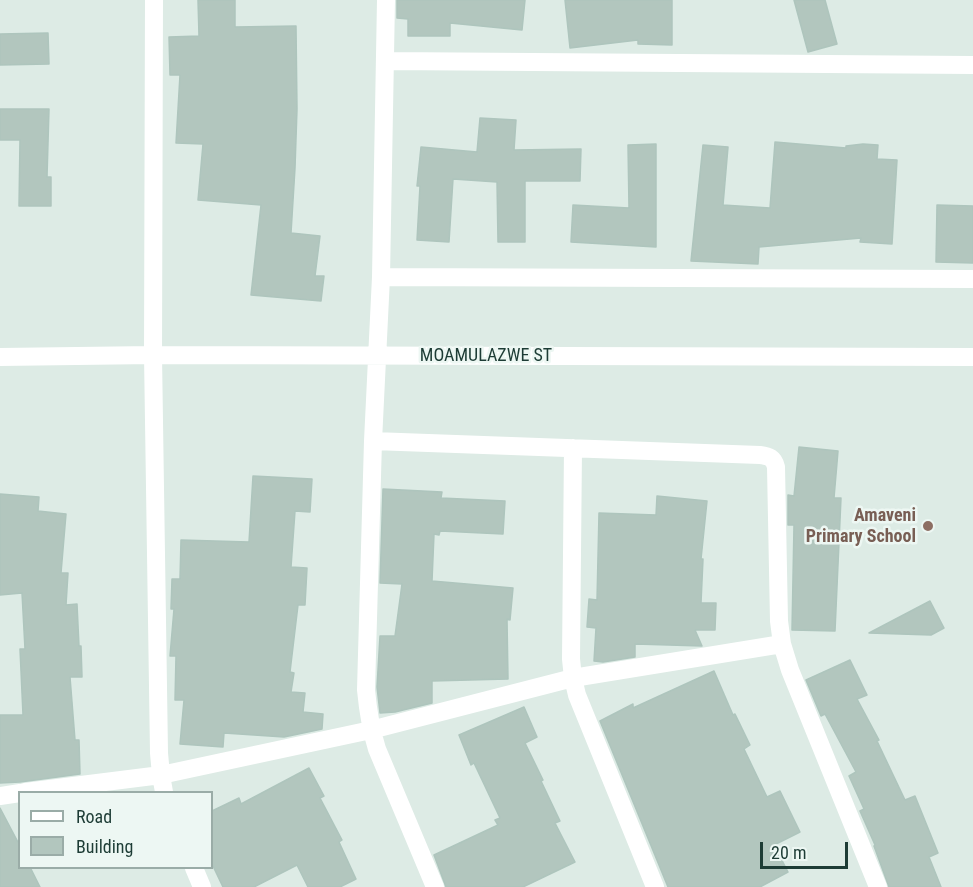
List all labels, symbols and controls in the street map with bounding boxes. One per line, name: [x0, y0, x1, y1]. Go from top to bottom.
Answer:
street label: MOAMULAZWE ST: [420, 345, 552, 367]
place label: Amaveni Primary School: [806, 505, 916, 548]
marker: Amaveni Primary School: [921, 519, 935, 533]
legend: [18, 791, 213, 869]
text: Road: [76, 806, 112, 827]
scale bar: [763, 830, 852, 868]
text: Building: [76, 836, 133, 857]
text: 20 m: [771, 842, 806, 863]

